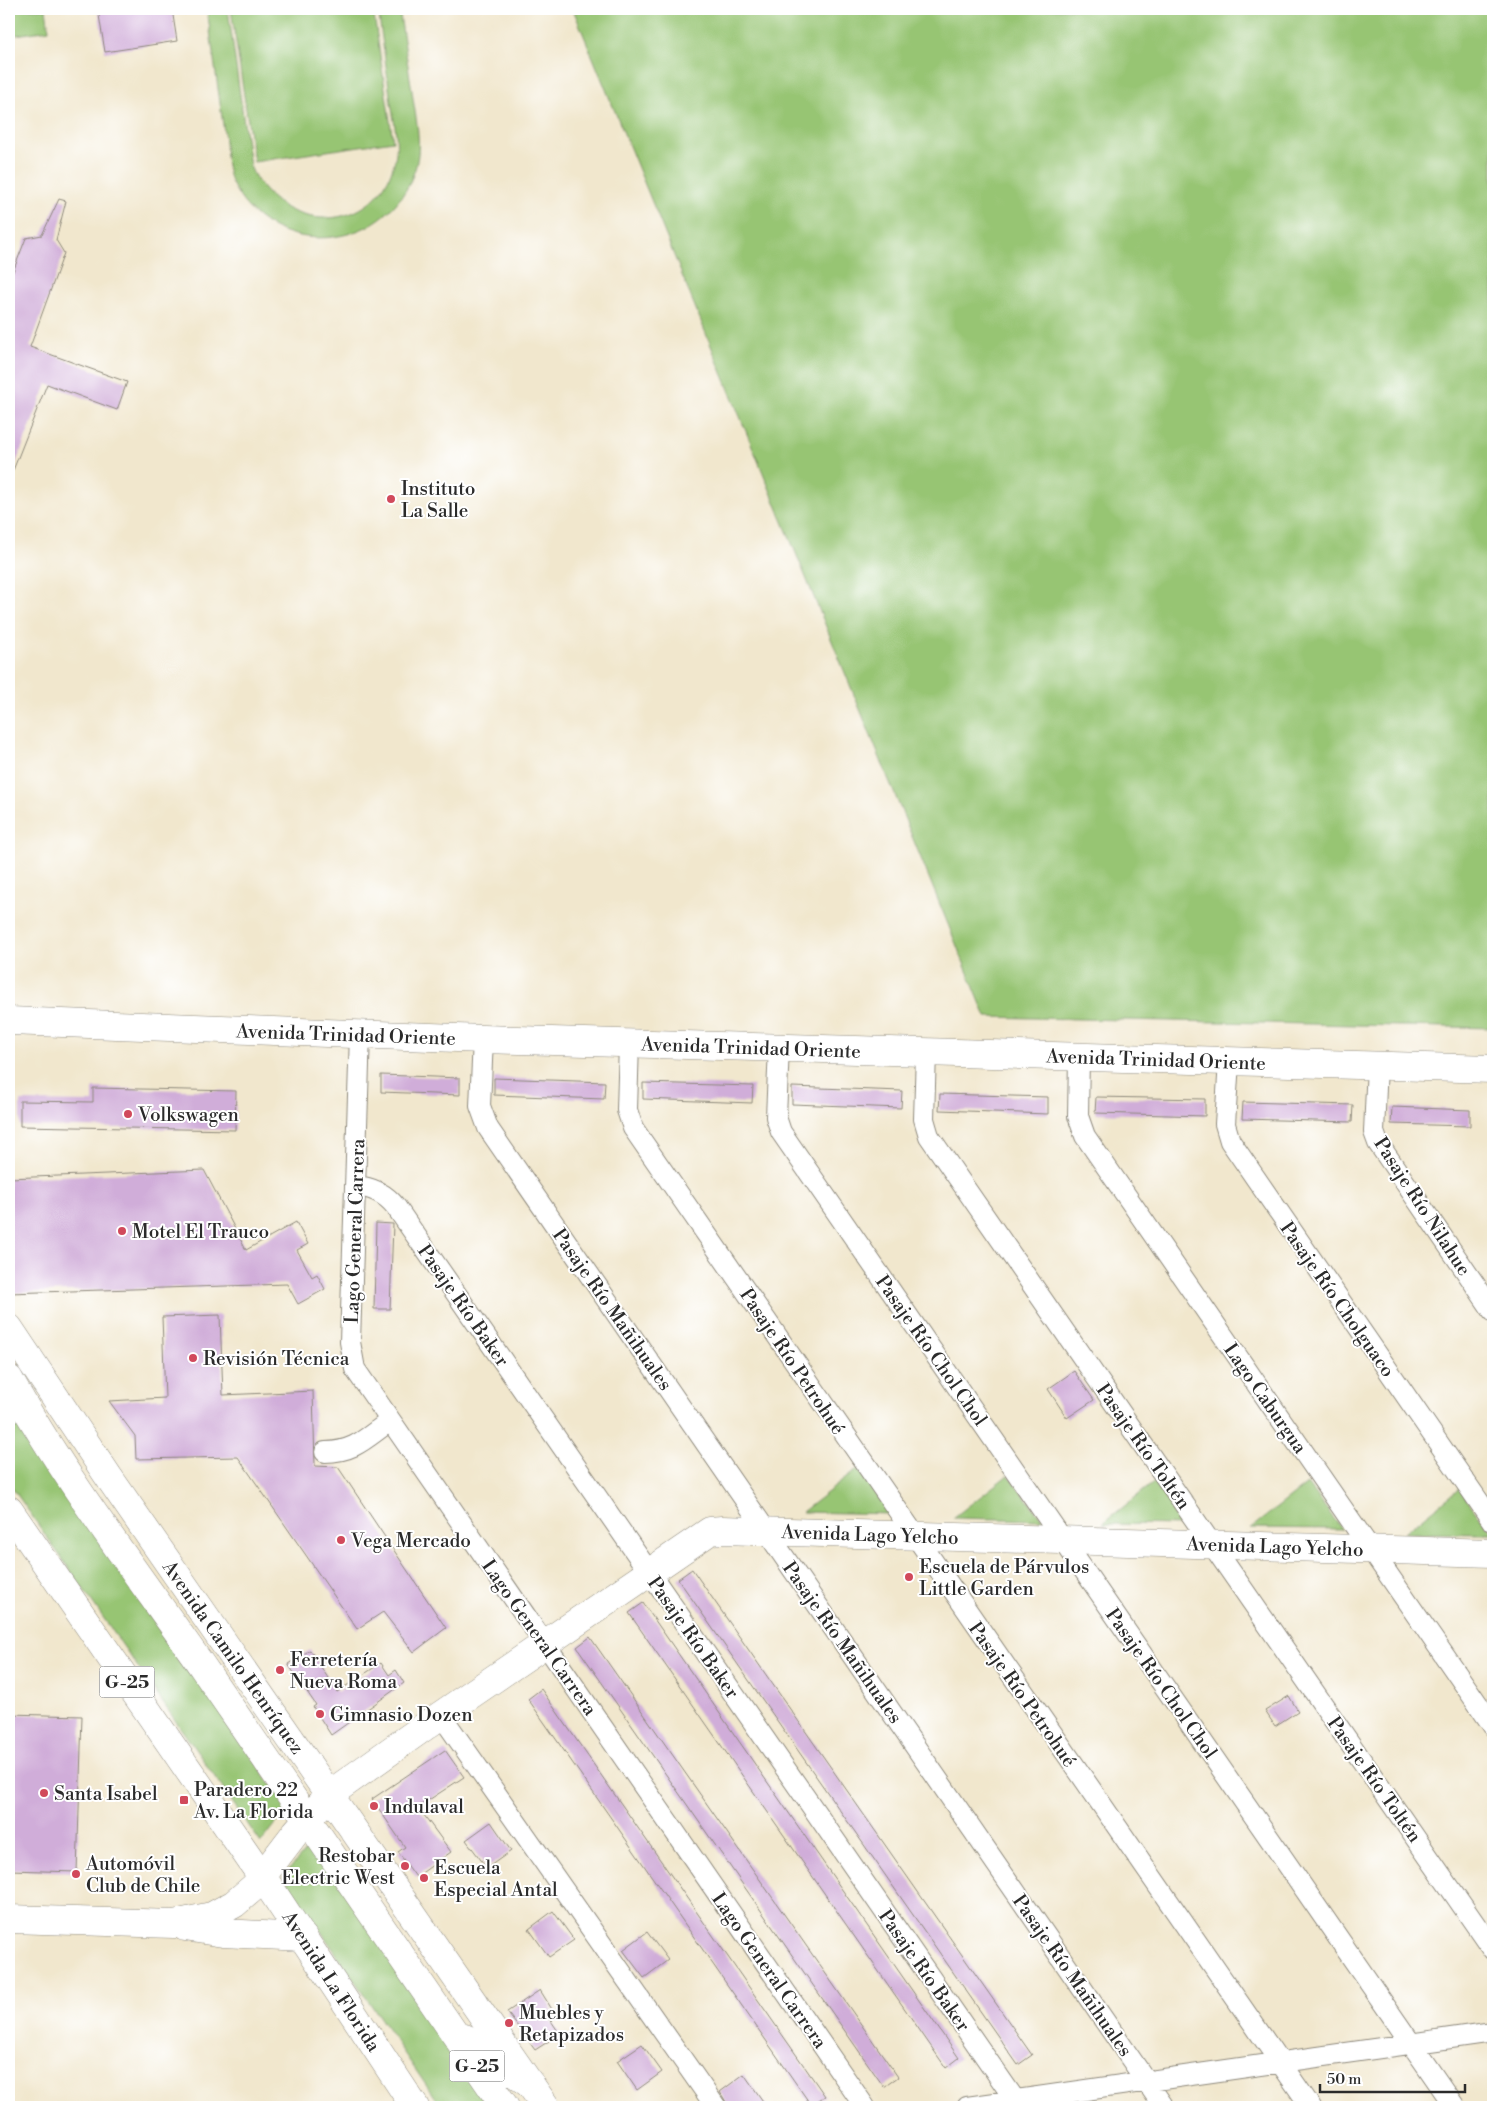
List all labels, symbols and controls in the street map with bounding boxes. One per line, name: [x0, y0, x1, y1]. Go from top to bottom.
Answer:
place label: Instituto La Salle: [401, 477, 476, 523]
marker: Instituto La Salle: [385, 493, 397, 505]
street label: Avenida Trinidad Oriente: [235, 1019, 456, 1051]
street label: Avenida Trinidad Oriente: [640, 1032, 861, 1064]
street label: Avenida Trinidad Oriente: [1045, 1044, 1266, 1076]
place label: Volkswagen: [137, 1103, 239, 1127]
marker: Volkswagen: [122, 1108, 134, 1120]
street label: Pasaje Río Nilahue: [1368, 1133, 1476, 1280]
street label: Lago General Carrera: [340, 1138, 370, 1324]
street label: Pasaje Río Cholguaco: [1274, 1217, 1400, 1382]
place label: Motel El Trauco: [132, 1220, 269, 1244]
street label: Pasaje Río Mañihuales: [547, 1224, 677, 1395]
marker: Motel El Trauco: [116, 1225, 128, 1237]
street label: Pasaje Río Baker: [412, 1240, 514, 1371]
street label: Pasaje Río Chol Chol: [870, 1271, 992, 1431]
street label: Pasaje Río Petrohué: [734, 1284, 850, 1439]
street label: Lago Caburgua: [1218, 1339, 1312, 1459]
place label: Revisión Técnica: [203, 1347, 350, 1371]
marker: Revisión Técnica: [187, 1352, 199, 1364]
street label: Pasaje Río Toltén: [1091, 1379, 1196, 1514]
street label: Avenida Lago Yelcho: [780, 1520, 959, 1550]
place label: Vega Mercado: [350, 1529, 471, 1553]
street label: Avenida Lago Yelcho: [1185, 1532, 1364, 1562]
marker: Vega Mercado: [335, 1534, 347, 1546]
street label: Avenida Camilo Henríquez: [157, 1555, 309, 1759]
street label: Lago General Carrera: [476, 1555, 602, 1721]
place label: Escuela de Párvulos Little Garden: [919, 1555, 1089, 1601]
street label: Pasaje Río Mañihuales: [777, 1557, 907, 1728]
marker: Escuela de Párvulos Little Garden: [903, 1571, 915, 1583]
street label: Pasaje Río Baker: [642, 1572, 744, 1703]
street label: Pasaje Río Chol Chol: [1100, 1604, 1222, 1764]
street label: Pasaje Río Petrohué: [963, 1617, 1081, 1772]
place label: Ferretería Nueva Roma: [290, 1648, 397, 1694]
marker: Ferretería Nueva Roma: [274, 1664, 286, 1676]
road number: G-25: [100, 1666, 154, 1698]
place label: Gimnasio Dozen: [330, 1703, 473, 1727]
marker: Gimnasio Dozen: [314, 1708, 326, 1720]
street label: Pasaje Río Toltén: [1322, 1712, 1427, 1847]
place label: Paradero 22 Av. La Florida: [193, 1778, 314, 1824]
place label: Santa Isabel: [54, 1782, 158, 1806]
marker: Santa Isabel: [38, 1787, 50, 1799]
marker: Paradero 22 Av. La Florida: [178, 1794, 190, 1806]
place label: Indulaval: [384, 1795, 464, 1819]
marker: Indulaval: [368, 1800, 380, 1812]
place label: Restobar Electric West: [281, 1844, 395, 1890]
place label: Automóvil Club de Chile: [85, 1852, 200, 1898]
place label: Escuela Especial Antal: [434, 1856, 558, 1902]
marker: Restobar Electric West: [399, 1860, 411, 1872]
marker: Automóvil Club de Chile: [70, 1868, 82, 1880]
marker: Escuela Especial Antal: [418, 1872, 430, 1884]
street label: Lago General Carrera: [706, 1888, 832, 2054]
street label: Pasaje Río Mañihuales: [1007, 1890, 1137, 2061]
street label: Pasaje Río Baker: [873, 1905, 975, 2036]
street label: Avenida La Florida: [276, 1906, 386, 2057]
place label: Muebles y Retapizados: [519, 2001, 624, 2047]
marker: Muebles y Retapizados: [503, 2017, 515, 2029]
road number: G-25: [450, 2050, 504, 2082]
scale bar: [1320, 2061, 1464, 2093]
text: 50 m: [1327, 2070, 1361, 2089]

